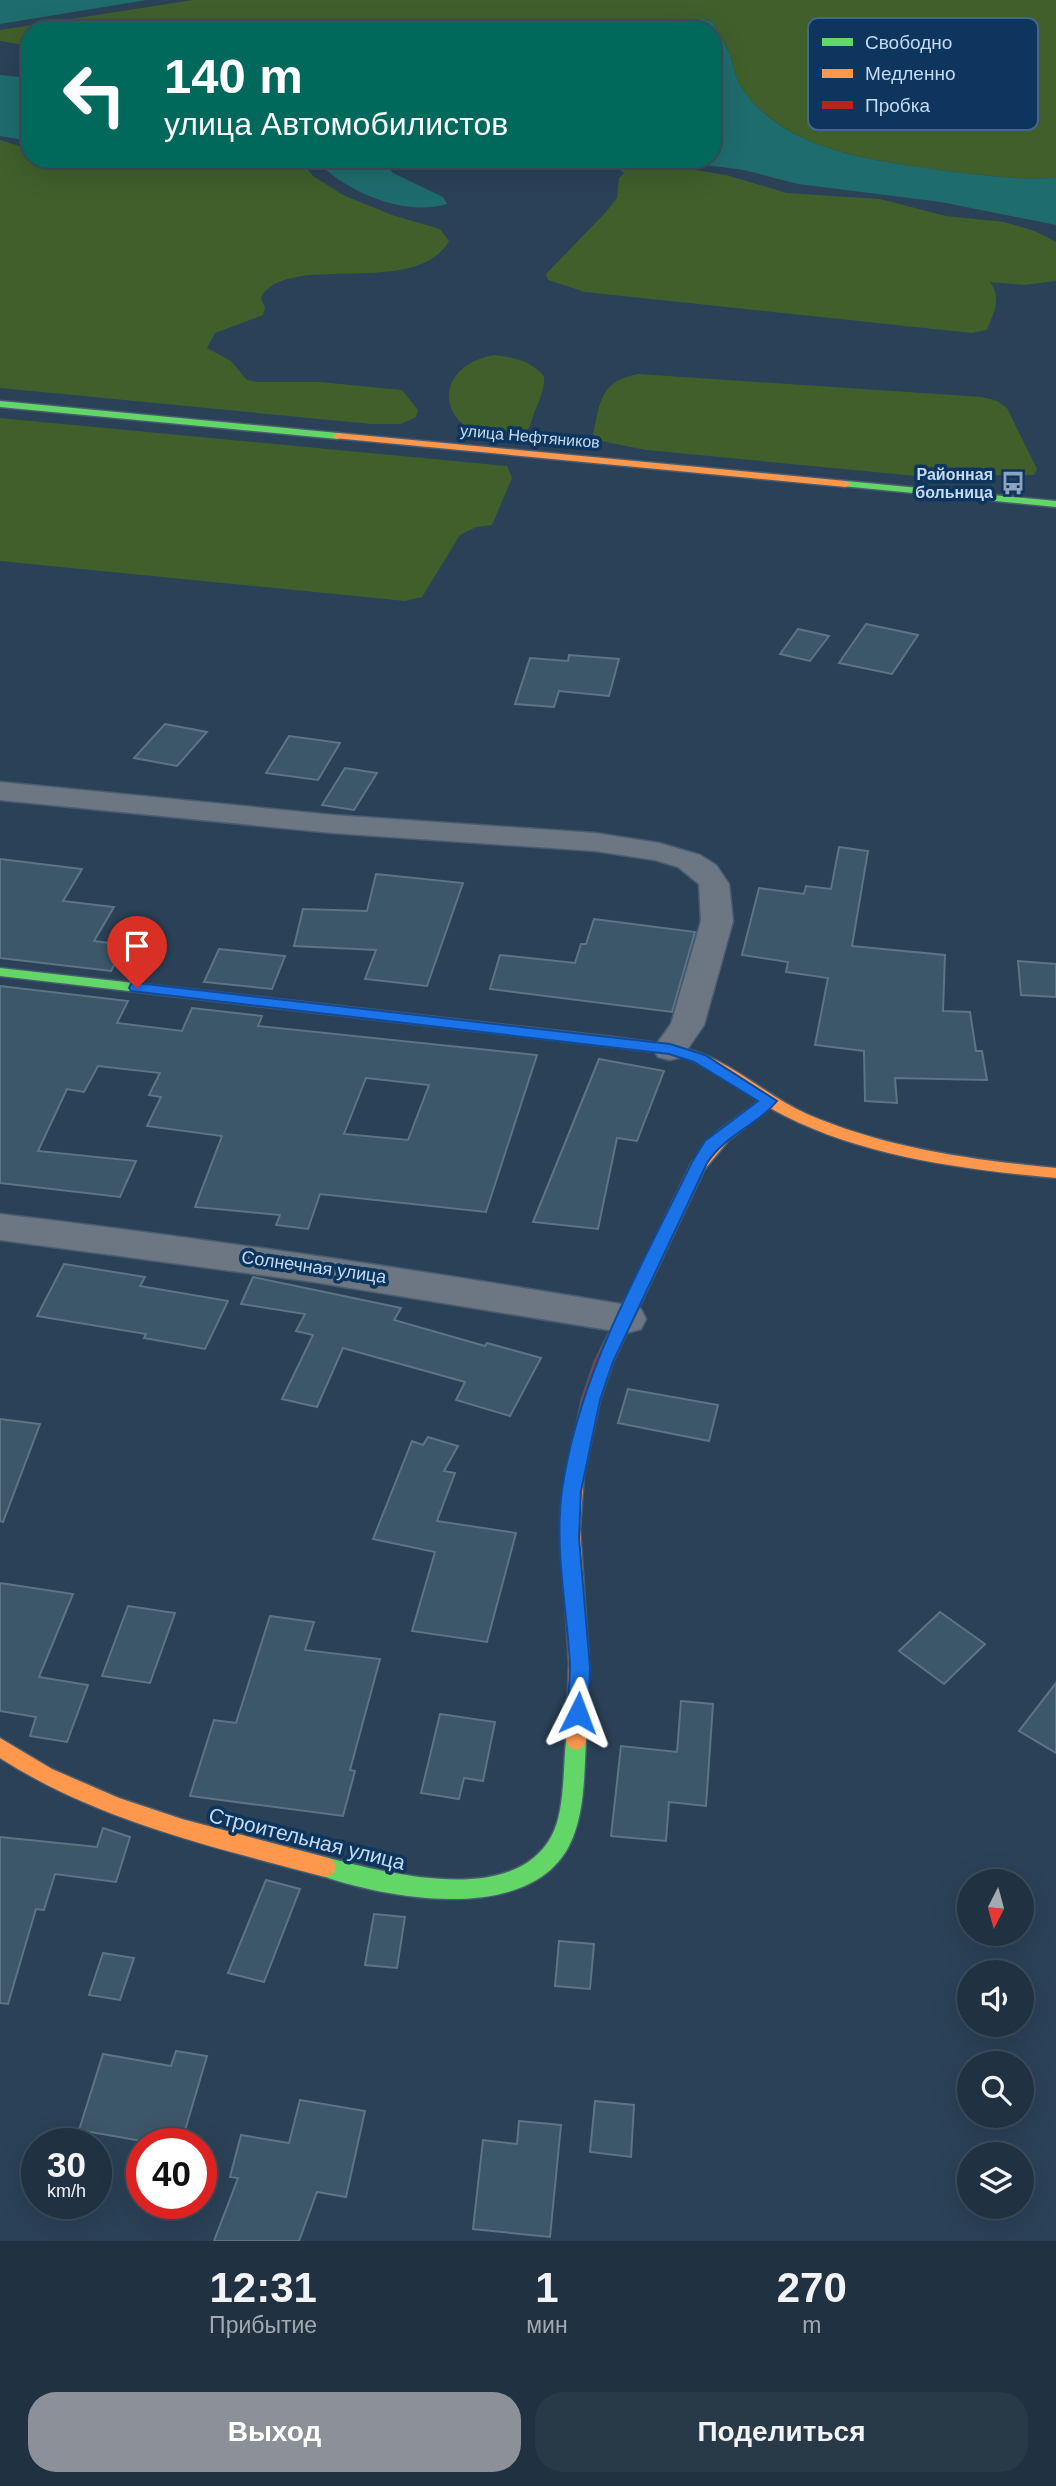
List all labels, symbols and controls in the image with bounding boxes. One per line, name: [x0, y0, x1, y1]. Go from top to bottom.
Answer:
legend: [808, 18, 1038, 130]
text: Свободно: [865, 32, 952, 53]
icon: left: [49, 49, 140, 140]
text: 140 m: [164, 49, 303, 103]
text: Медленно: [865, 63, 955, 84]
text: Пробка: [865, 95, 930, 116]
text: улица Автомобилистов: [164, 106, 508, 142]
street label: улица Нефтяников: [459, 422, 600, 451]
place label: Районная больница: [915, 466, 993, 501]
bus stop icon: Районная больница: [999, 469, 1027, 497]
pin: [107, 916, 167, 988]
icon: arrive: [118, 927, 156, 965]
street label: Солнечная улица: [240, 1247, 389, 1287]
position arrow: [541, 1676, 615, 1750]
street label: Строительная улица: [207, 1803, 408, 1874]
north arrow: [957, 1869, 1034, 1946]
map controls: [957, 1869, 1034, 2219]
button: sound: [957, 1960, 1034, 2037]
button: search: [957, 2051, 1034, 2128]
speed limit sign: 40: [126, 2128, 217, 2219]
button: layers: [957, 2142, 1034, 2219]
text: 30: [47, 2145, 86, 2184]
text: km/h: [47, 2181, 86, 2201]
text: 12:31: [209, 2264, 317, 2311]
text: 1: [535, 2264, 559, 2311]
text: 270: [777, 2264, 847, 2311]
text: Прибытие: [209, 2312, 317, 2338]
text: мин: [526, 2312, 568, 2338]
text: m: [802, 2312, 821, 2338]
button: Выход: [28, 2392, 521, 2472]
button: Поделиться: [535, 2392, 1028, 2472]

